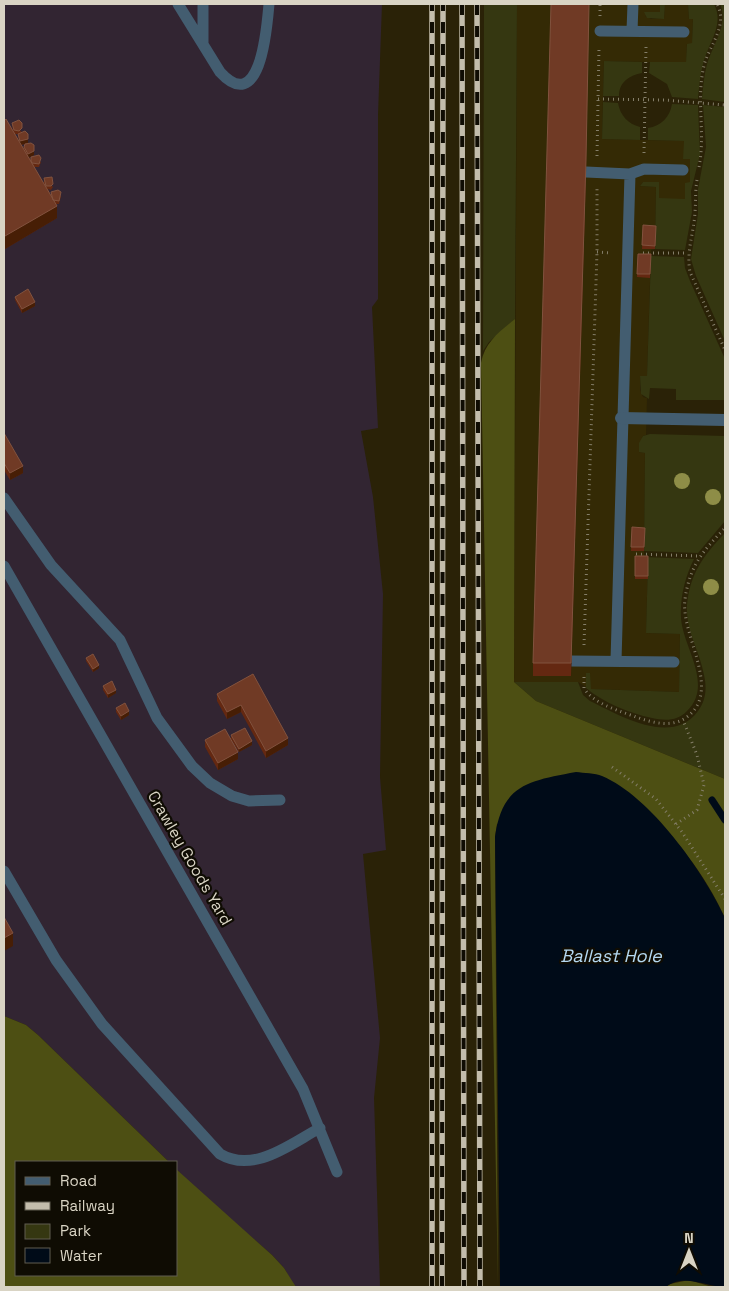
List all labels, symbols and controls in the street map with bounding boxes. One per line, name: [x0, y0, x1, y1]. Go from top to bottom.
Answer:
street label: Crawley Goods Yard: [143, 787, 237, 929]
water label: Ballast Hole: [560, 944, 663, 967]
legend: [15, 1161, 178, 1276]
text: Road: [60, 1171, 97, 1190]
text: Railway: [60, 1196, 115, 1215]
text: Park: [60, 1221, 91, 1240]
north arrow: [664, 1226, 714, 1276]
text: N: [684, 1229, 694, 1247]
text: Water: [60, 1246, 103, 1265]

